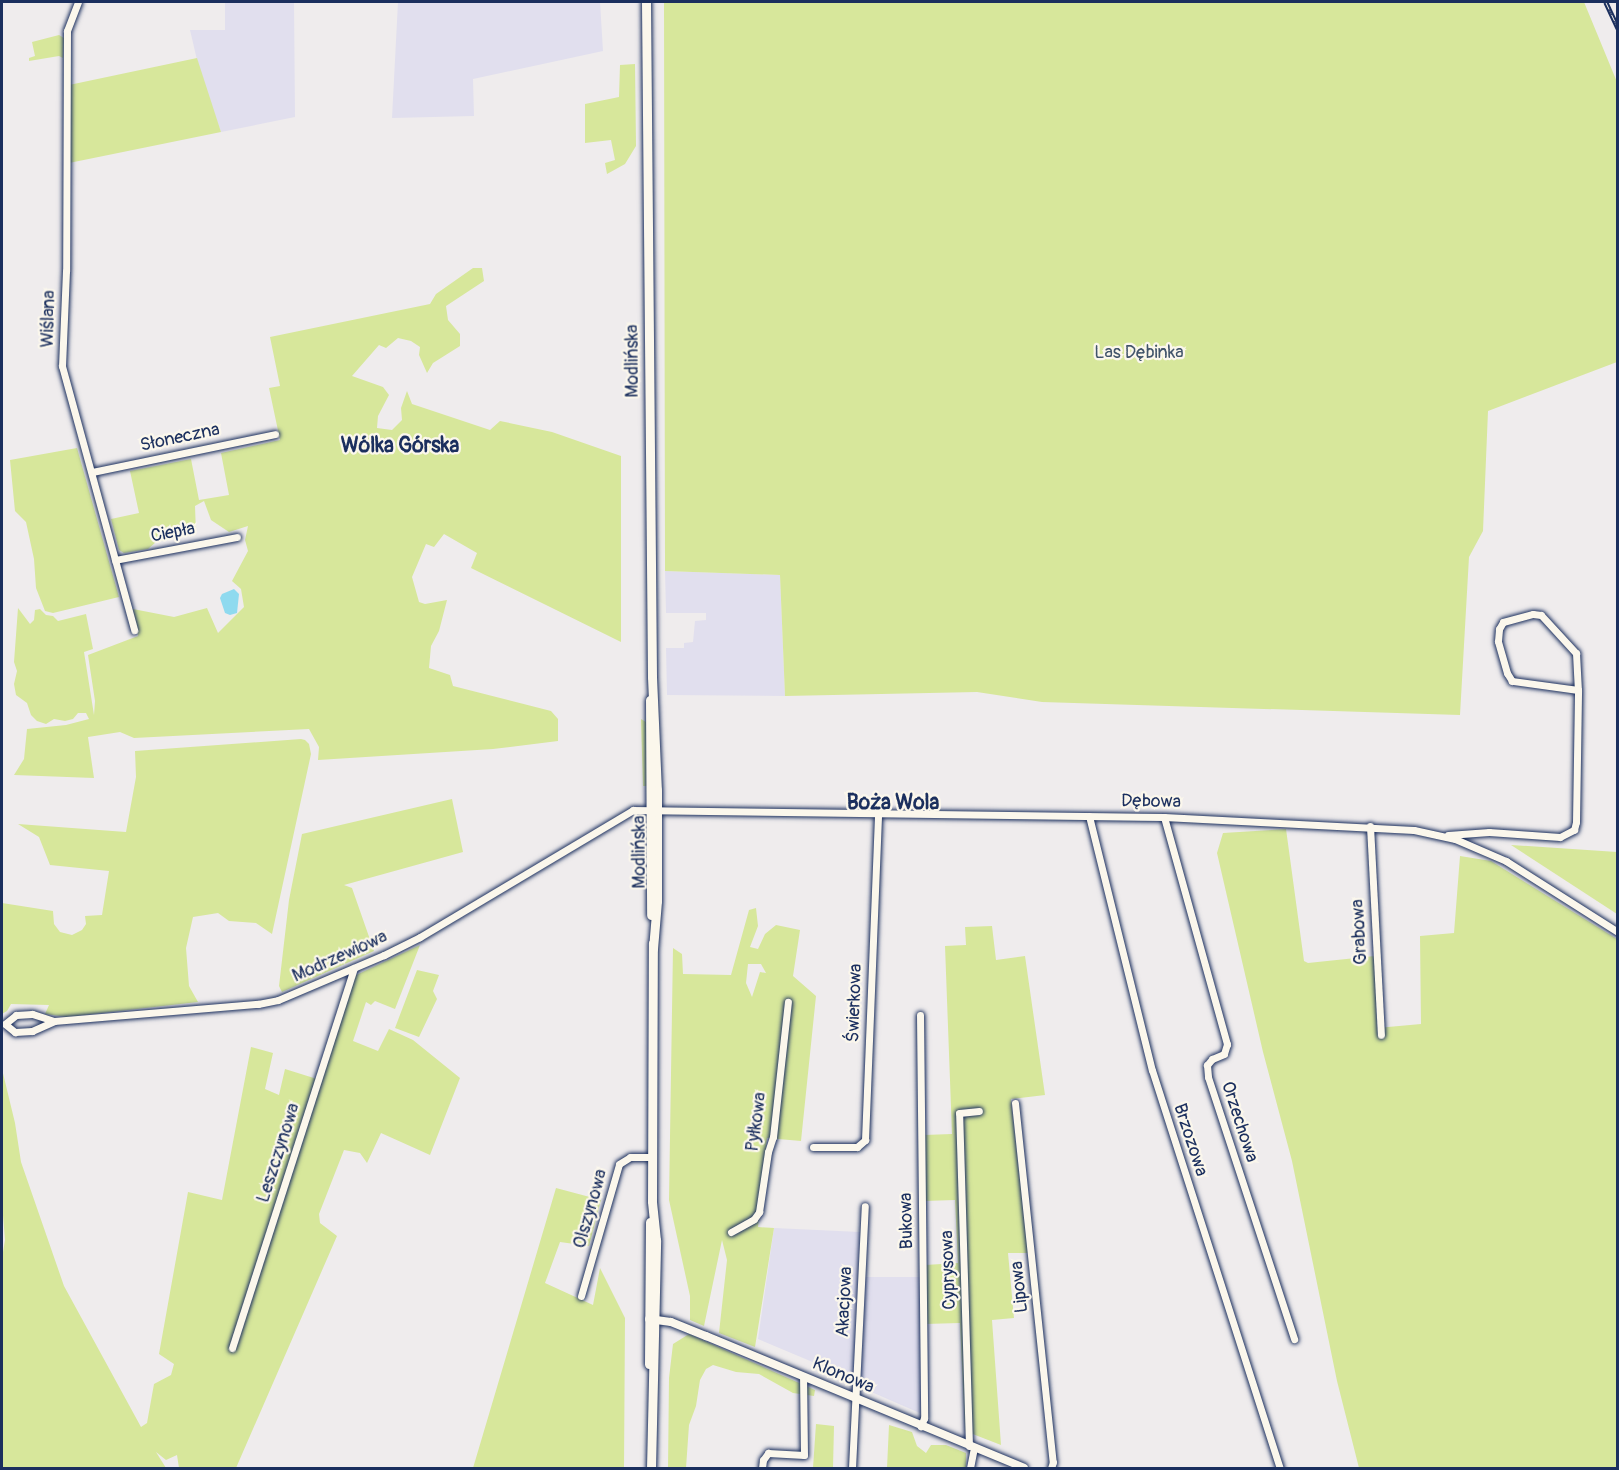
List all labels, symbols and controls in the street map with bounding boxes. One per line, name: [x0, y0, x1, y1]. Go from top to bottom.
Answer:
street label: Wiślana: [37, 290, 61, 348]
street label: Modlińska: [622, 324, 644, 398]
park label: Las Dębinka: [1094, 342, 1184, 364]
street label: Słoneczna: [138, 419, 222, 457]
district label: Wólka Górska: [341, 433, 459, 459]
street label: Ciepła: [149, 518, 197, 548]
district label: Boża Wola: [847, 790, 939, 816]
street label: Dębowa: [1121, 791, 1181, 813]
street label: Modlińska: [629, 815, 651, 889]
street label: Grabowa: [1347, 899, 1373, 965]
street label: Modrzewiowa: [289, 926, 391, 988]
street label: Świerkowa: [843, 963, 867, 1043]
street label: Orzechowa: [1216, 1079, 1262, 1165]
street label: Pyłkowa: [742, 1091, 772, 1153]
street label: Leszczynowa: [253, 1101, 305, 1205]
street label: Brzozowa: [1168, 1101, 1212, 1179]
street label: Olszynowa: [569, 1167, 613, 1251]
street label: Bukowa: [896, 1192, 918, 1250]
street label: Cyprysowa: [937, 1230, 961, 1310]
street label: Lipowa: [1007, 1260, 1033, 1314]
street label: Akacjowa: [832, 1266, 858, 1338]
street label: Klonowa: [809, 1353, 877, 1399]

